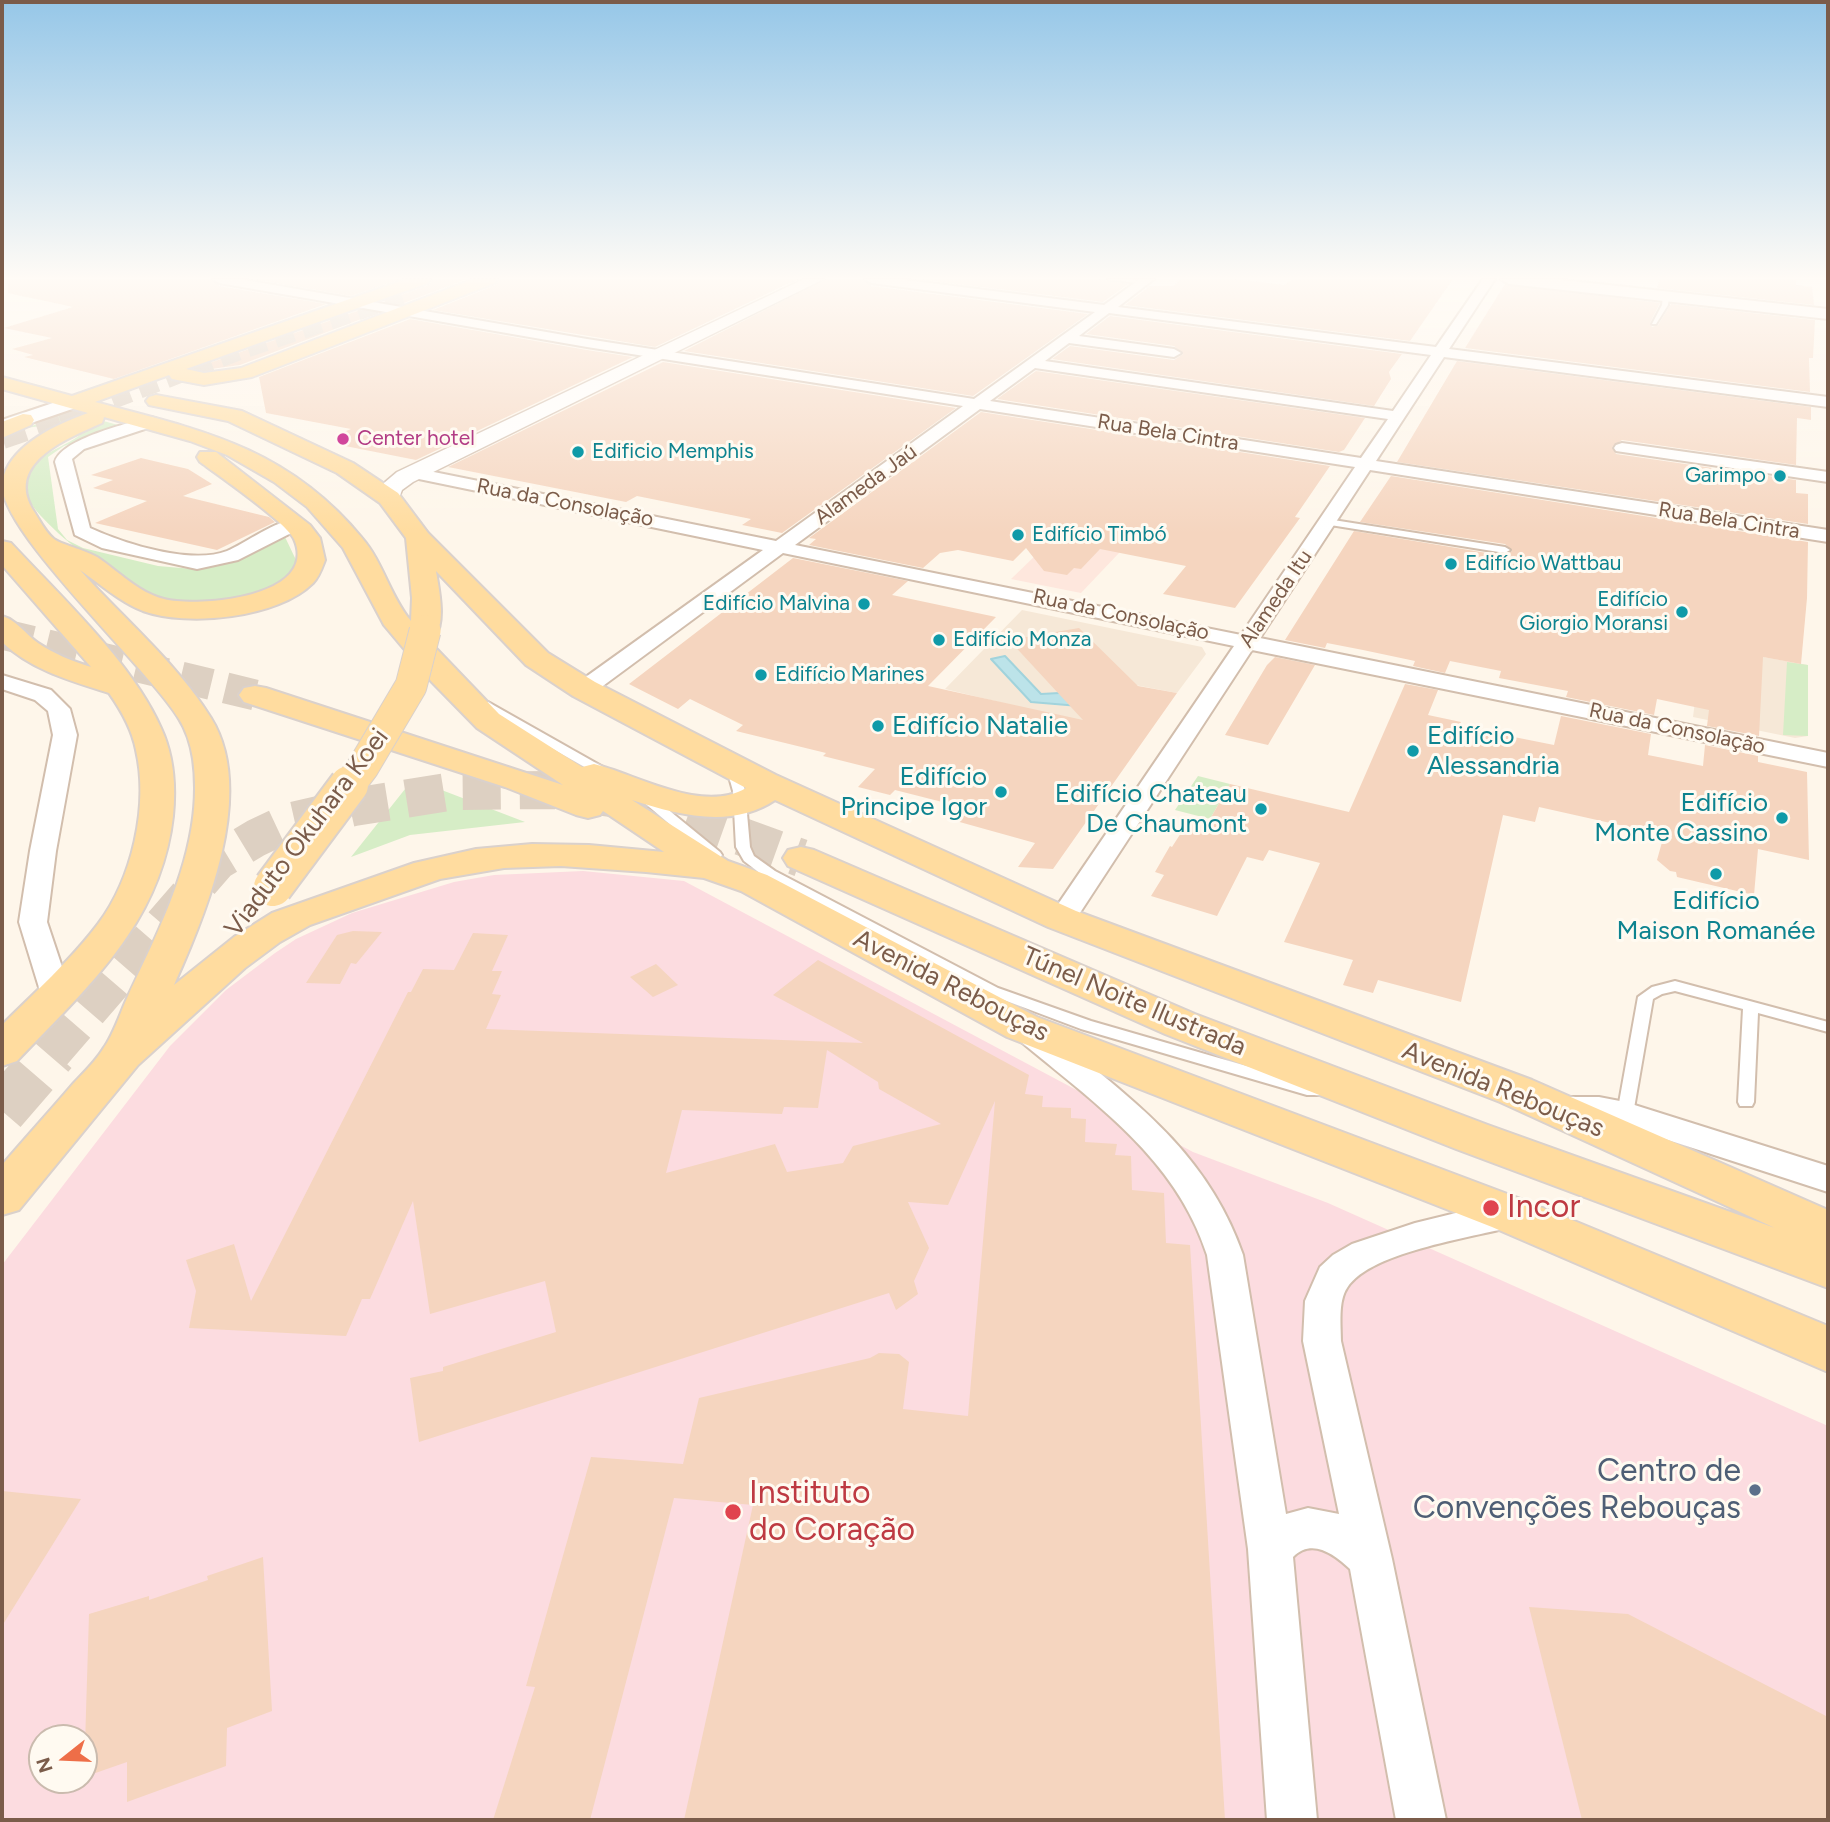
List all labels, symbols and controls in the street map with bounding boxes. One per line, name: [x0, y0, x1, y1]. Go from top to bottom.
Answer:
street label: Rua Bela Cintra: [1095, 409, 1241, 457]
place label: Center hotel: [357, 426, 475, 452]
marker: Center hotel: [335, 431, 351, 447]
place label: Edificio Memphis: [592, 439, 754, 465]
street label: Alameda Jaú: [810, 439, 922, 531]
marker: Edificio Memphis: [570, 444, 586, 460]
place label: Garimpo: [1685, 463, 1766, 489]
marker: Garimpo: [1772, 468, 1788, 484]
street label: Rua da Consolação: [474, 474, 656, 532]
street label: Rua Bela Cintra: [1656, 497, 1802, 545]
place label: Edifício Timbó: [1032, 522, 1167, 548]
marker: Edifício Timbó: [1010, 527, 1026, 543]
street label: Alameda Itu: [1234, 545, 1318, 653]
place label: Edifício Wattbau: [1465, 551, 1621, 577]
marker: Edifício Wattbau: [1443, 556, 1459, 572]
street label: Rua da Consolação: [1031, 584, 1211, 646]
place label: Edifício Giorgio Moransi: [1519, 587, 1668, 637]
place label: Edifício Malvina: [703, 591, 850, 617]
marker: Edifício Malvina: [856, 596, 872, 612]
marker: Edifício Giorgio Moransi: [1674, 604, 1690, 620]
place label: Edifício Monza: [953, 627, 1092, 653]
marker: Edifício Monza: [931, 632, 947, 648]
place label: Edifício Marines: [775, 662, 924, 688]
marker: Edifício Marines: [753, 667, 769, 683]
street label: Rua da Consolação: [1587, 698, 1767, 760]
place label: Edifício Natalie: [892, 710, 1068, 742]
marker: Edifício Natalie: [870, 718, 886, 734]
place label: Edifício Alessandria: [1427, 720, 1560, 782]
street label: Viaduto Okuhara Koei: [218, 723, 396, 943]
marker: Edifício Alessandria: [1405, 743, 1421, 759]
place label: Edifício Principe Igor: [840, 761, 987, 822]
place label: Edifício Chateau De Chaumont: [1055, 778, 1247, 840]
marker: Edifício Principe Igor: [993, 784, 1009, 800]
place label: Edifício Monte Cassino: [1594, 787, 1768, 848]
marker: Edifício Chateau De Chaumont: [1253, 801, 1269, 817]
marker: Edifício Monte Cassino: [1774, 810, 1790, 826]
marker: Edifício Maison Romanée: [1708, 866, 1724, 882]
place label: Edifício Maison Romanée: [1616, 885, 1816, 946]
street label: Avenida Rebouças: [848, 923, 1054, 1049]
street label: Túnel Noite Ilustrada: [1018, 941, 1250, 1063]
street label: Avenida Rebouças: [1398, 1035, 1608, 1145]
place label: Incor: [1507, 1189, 1580, 1227]
marker: Incor: [1481, 1198, 1501, 1218]
place label: Centro de Convenções Rebouças: [1413, 1453, 1741, 1528]
place label: Instituto do Coração: [749, 1475, 915, 1550]
marker: Centro de Convenções Rebouças: [1747, 1482, 1763, 1498]
marker: Instituto do Coração: [723, 1502, 743, 1522]
north arrow: [28, 1724, 98, 1794]
text: N: [31, 1754, 58, 1776]

